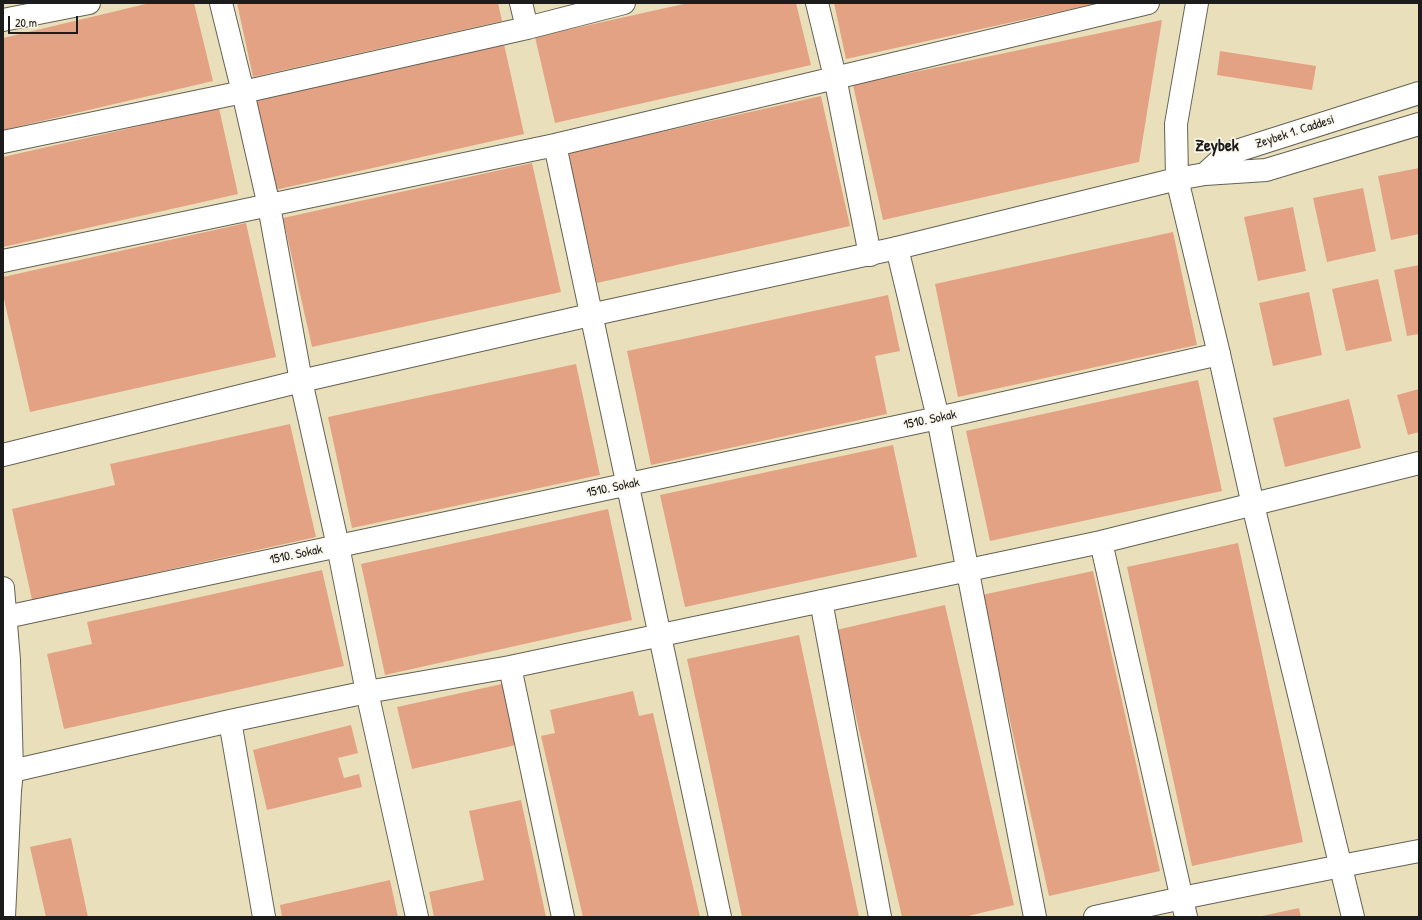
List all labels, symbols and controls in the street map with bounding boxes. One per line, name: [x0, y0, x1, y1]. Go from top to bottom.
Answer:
scale bar: [10, 8, 80, 34]
text: 20 m: [15, 14, 37, 31]
street label: Zeybek 1. Caddesi: [1254, 112, 1336, 152]
district label: Zeybek: [1195, 136, 1239, 156]
street label: 1510. Sokak: [902, 407, 958, 433]
street label: 1510. Sokak: [585, 475, 641, 501]
street label: 1510. Sokak: [268, 542, 324, 568]

